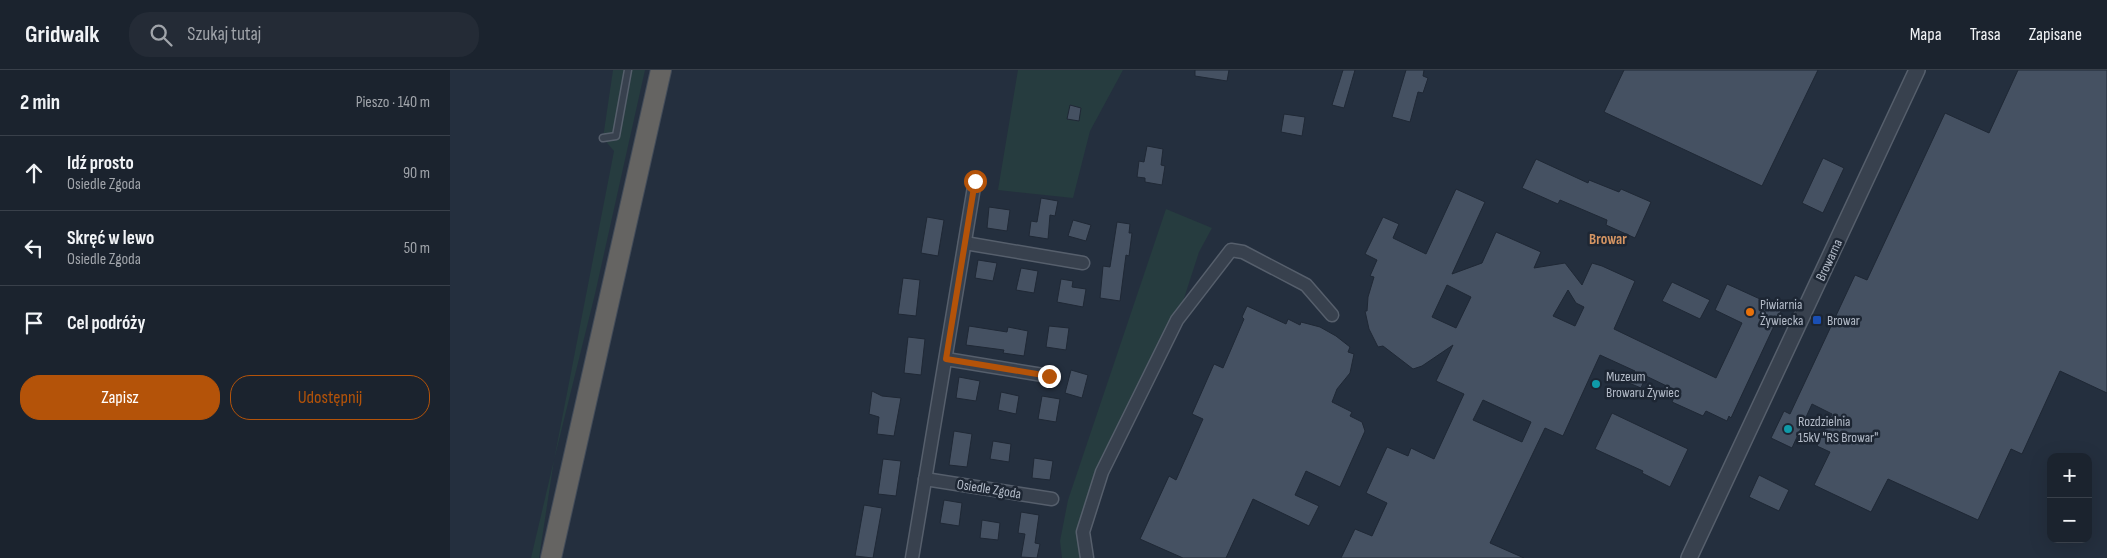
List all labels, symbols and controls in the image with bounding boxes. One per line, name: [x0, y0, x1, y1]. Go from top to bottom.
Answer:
search box: [129, 12, 479, 57]
text: Gridwalk: [25, 20, 99, 49]
icon: search: [147, 21, 175, 49]
text: Szukaj tutaj: [187, 23, 261, 46]
text: Mapa: [1910, 24, 1942, 45]
text: Trasa: [1970, 24, 2001, 45]
text: Zapisane: [2029, 24, 2082, 45]
text: 2 min: [20, 90, 60, 115]
text: Pieszo · 140 m: [356, 93, 430, 112]
text: Idź prosto: [67, 152, 134, 175]
icon: ahead: [20, 159, 48, 187]
text: 90 m: [403, 164, 430, 183]
route start: [964, 170, 987, 193]
text: Osiedle Zgoda: [67, 175, 141, 194]
text: Skręć w lewo: [67, 227, 154, 250]
district label: Browar: [1589, 230, 1627, 249]
icon: left: [20, 234, 48, 262]
street label: Browarna: [1812, 236, 1846, 284]
text: 50 m: [404, 239, 430, 258]
text: Osiedle Zgoda: [67, 250, 141, 269]
place label: Piwiarnia Żywiecka: [1760, 296, 1803, 329]
marker: Piwiarnia Żywiecka: [1744, 306, 1756, 318]
icon: arrive: [20, 309, 48, 337]
text: Cel podróży: [67, 312, 145, 335]
place label: Browar: [1827, 312, 1860, 329]
marker: Browar: [1811, 314, 1823, 326]
route end: [1038, 365, 1061, 388]
place label: Muzeum Browaru Żywiec: [1606, 368, 1680, 401]
button: Zapisz: [20, 375, 220, 420]
button: Udostępnij: [230, 375, 430, 420]
marker: Muzeum Browaru Żywiec: [1590, 378, 1602, 390]
place label: Rozdzielnia 15kV "RS Browar": [1798, 413, 1878, 446]
marker: Rozdzielnia 15kV "RS Browar": [1782, 423, 1794, 435]
map controls: [2047, 453, 2092, 543]
button: +: [2047, 453, 2092, 498]
street label: Osiedle Zgoda: [956, 476, 1022, 502]
button: −: [2047, 498, 2092, 543]

